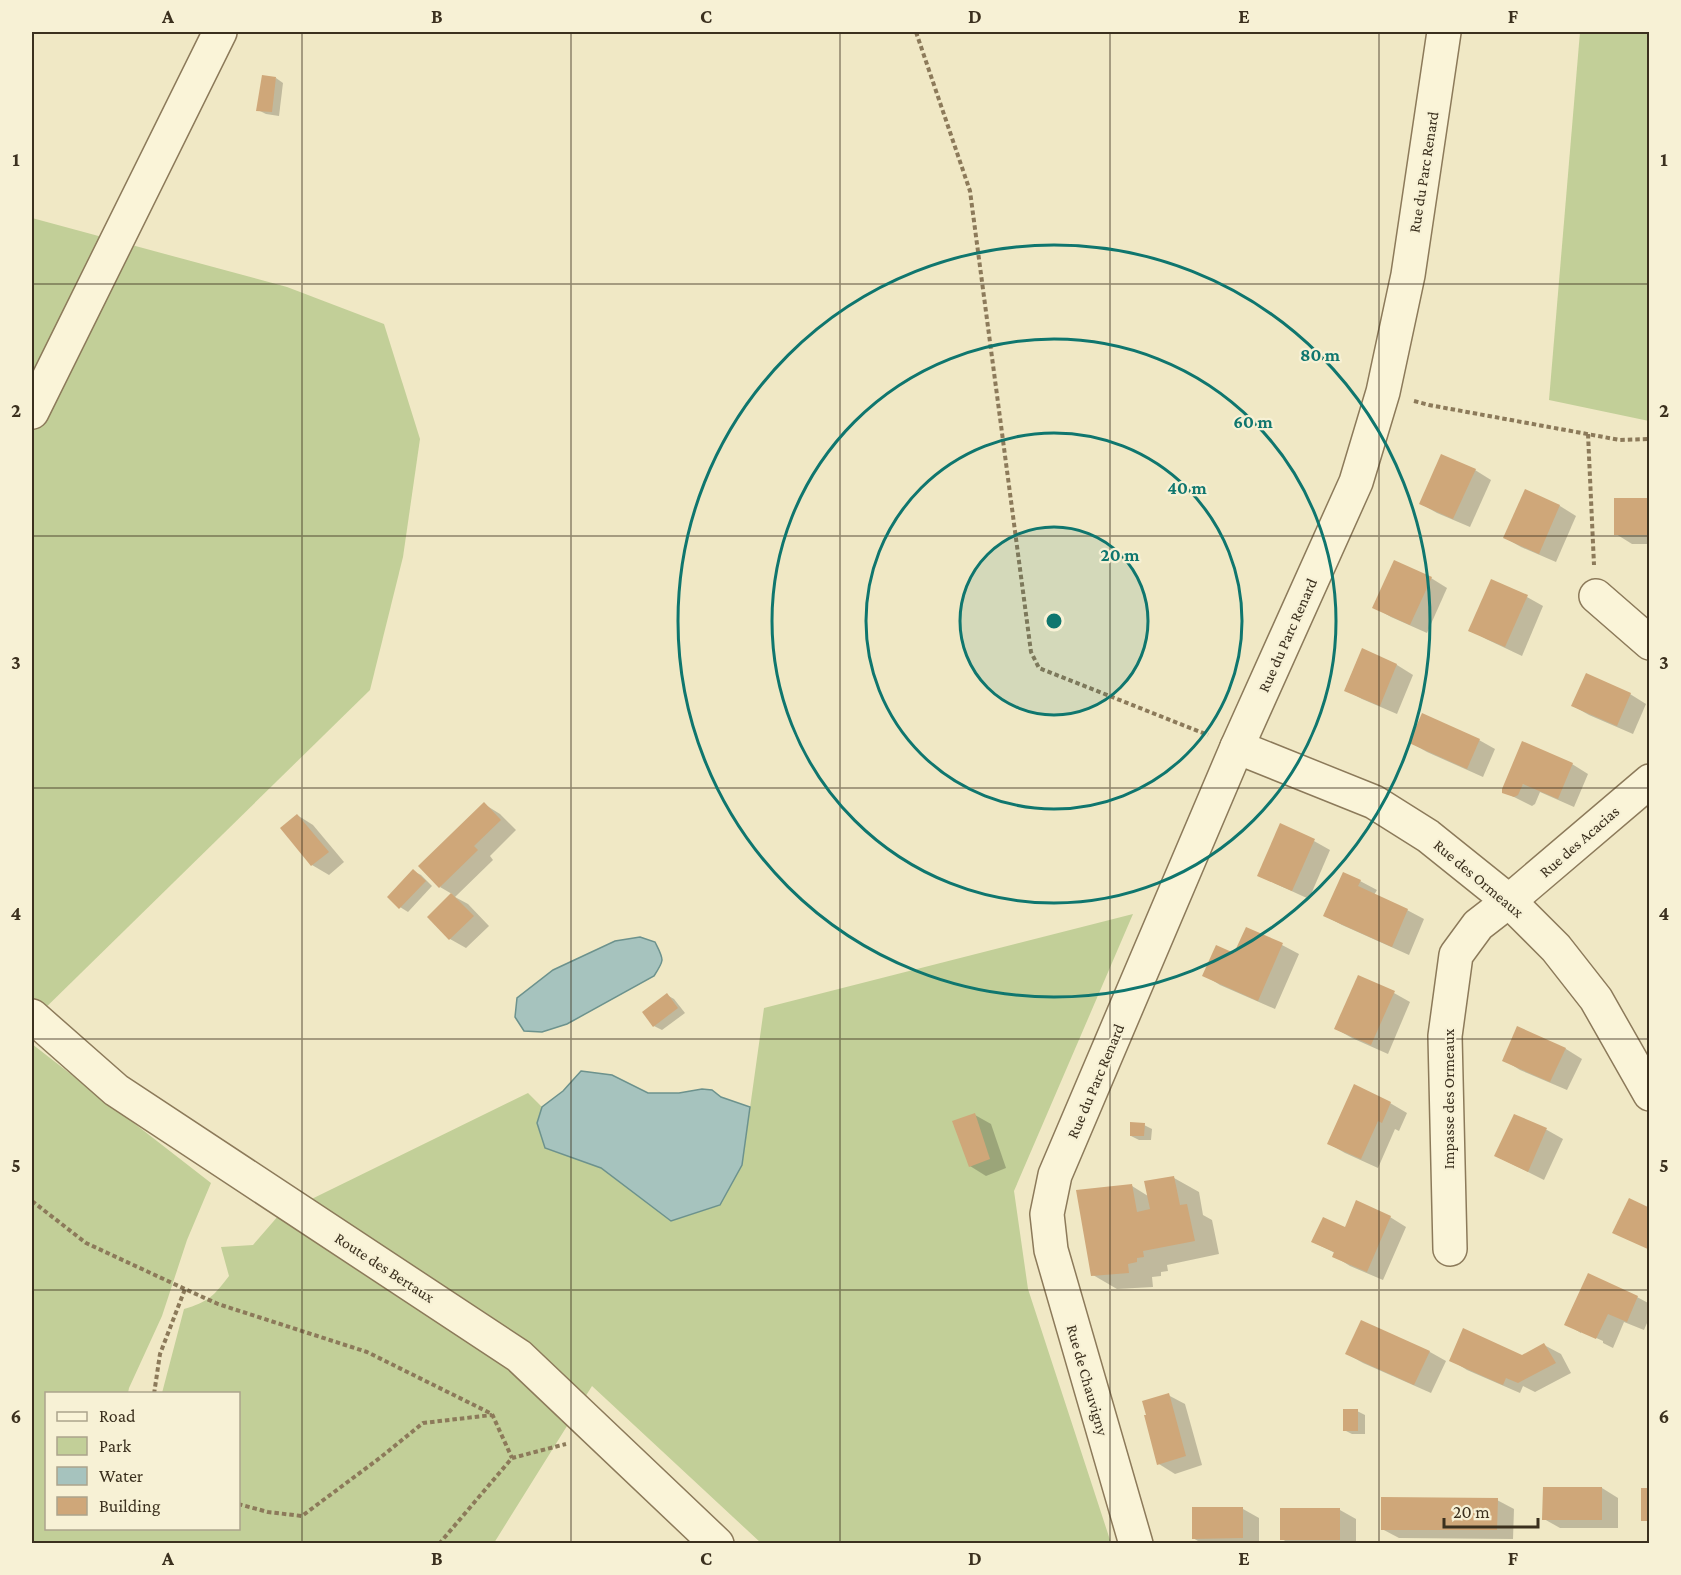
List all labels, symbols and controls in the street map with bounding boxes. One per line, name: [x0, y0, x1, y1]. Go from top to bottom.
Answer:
text: A: [161, 5, 175, 27]
text: B: [431, 5, 443, 27]
text: C: [700, 5, 712, 27]
text: D: [968, 5, 982, 27]
text: E: [1238, 5, 1250, 27]
text: F: [1508, 5, 1519, 27]
street label: Rue du Parc Renard: [1405, 110, 1442, 234]
text: 1: [12, 148, 20, 170]
text: 1: [1660, 148, 1668, 170]
text: 80 m: [1300, 345, 1341, 365]
text: 2: [11, 399, 21, 421]
text: 2: [1659, 399, 1669, 421]
text: 60 m: [1233, 412, 1273, 432]
text: 40 m: [1167, 478, 1207, 498]
text: 20 m: [1101, 545, 1140, 565]
street label: Rue du Parc Renard: [1255, 575, 1320, 695]
centre of rings: [1044, 611, 1064, 631]
text: 3: [11, 651, 21, 673]
text: 3: [1659, 651, 1669, 673]
street label: Rue des Acacias: [1536, 802, 1622, 880]
street label: Rue des Ormeaux: [1430, 836, 1527, 921]
text: 4: [11, 902, 22, 924]
text: 4: [1659, 902, 1670, 924]
street label: Rue du Parc Renard: [1064, 1021, 1127, 1141]
street label: Impasse des Ormeaux: [1440, 1028, 1458, 1169]
text: 5: [11, 1154, 21, 1176]
text: 5: [1659, 1154, 1669, 1176]
street label: Route des Bertaux: [332, 1229, 438, 1306]
street label: Rue de Chauvigny: [1063, 1323, 1112, 1439]
legend: [45, 1392, 240, 1530]
text: 6: [11, 1405, 21, 1427]
text: 6: [1659, 1405, 1669, 1427]
text: Road: [99, 1406, 136, 1426]
text: Park: [99, 1436, 131, 1456]
text: Water: [99, 1466, 144, 1486]
scale bar: [1444, 1491, 1538, 1529]
text: Building: [99, 1496, 161, 1516]
text: 20 m: [1453, 1502, 1490, 1522]
text: A: [161, 1547, 175, 1569]
text: B: [431, 1547, 443, 1569]
text: C: [700, 1547, 712, 1569]
text: D: [968, 1547, 982, 1569]
text: E: [1238, 1547, 1250, 1569]
text: F: [1508, 1547, 1519, 1569]

